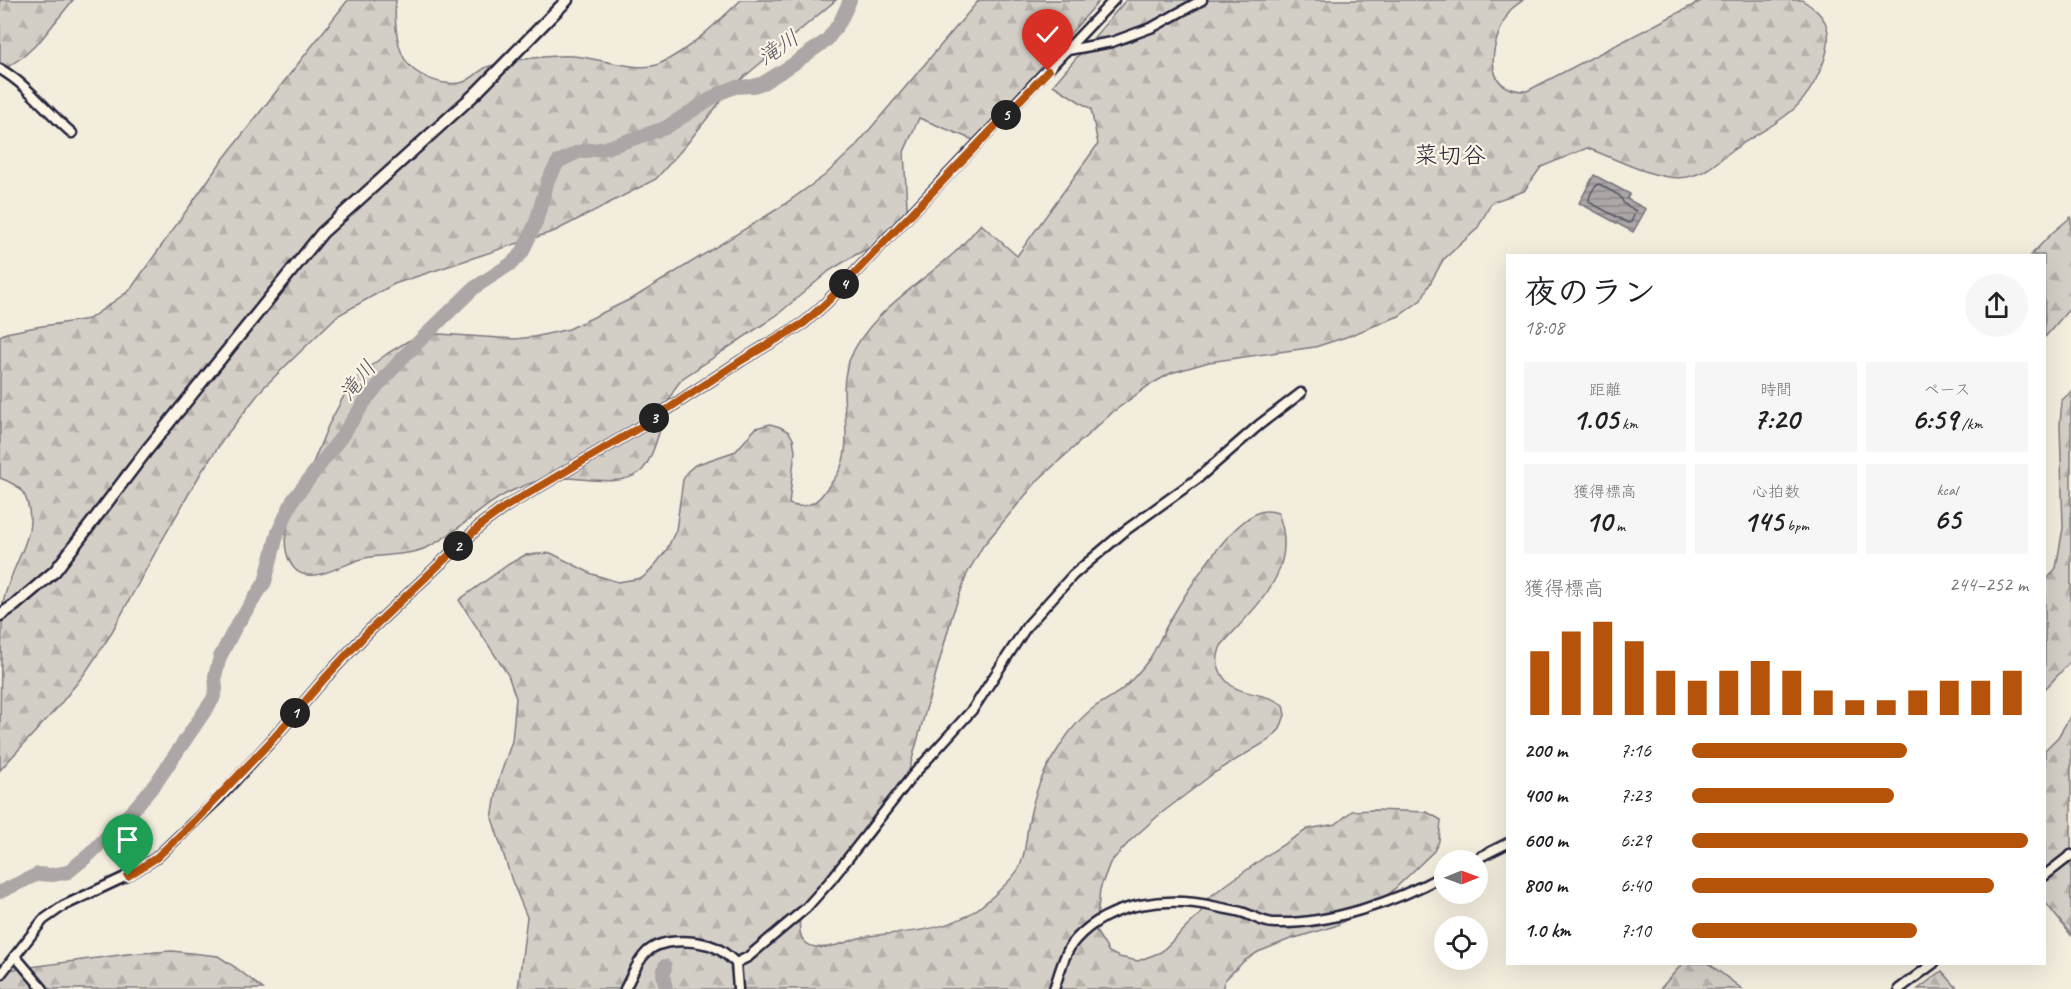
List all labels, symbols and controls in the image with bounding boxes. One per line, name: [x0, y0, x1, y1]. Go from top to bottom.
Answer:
pin: [1022, 9, 1073, 71]
icon: check: [1031, 18, 1064, 51]
water label: 滝川: [752, 24, 805, 72]
pin: 5: [991, 100, 1021, 130]
text: 5: [1003, 105, 1009, 125]
district label: 菜切谷: [1414, 140, 1486, 170]
pin: 4: [829, 269, 859, 299]
text: 夜のラン: [1524, 271, 1656, 313]
text: 4: [840, 274, 848, 294]
button: share: [1965, 274, 2028, 337]
text: 18:08: [1524, 315, 1564, 340]
water label: 滝川: [333, 355, 383, 407]
text: 距離: [1589, 380, 1621, 400]
text: 時間: [1760, 380, 1792, 400]
text: ペース: [1923, 380, 1971, 400]
text: 1.05: [1572, 400, 1618, 438]
text: 7:20: [1753, 400, 1799, 438]
text: 6:59: [1911, 400, 1958, 438]
pin: 3: [639, 403, 669, 433]
text: 3: [650, 408, 658, 428]
text: km: [1618, 414, 1638, 434]
text: /km: [1958, 414, 1983, 434]
text: kcal: [1936, 480, 1958, 500]
text: 獲得標高: [1573, 482, 1637, 502]
text: 心拍数: [1752, 482, 1800, 502]
text: 65: [1933, 500, 1961, 538]
text: 10: [1585, 502, 1612, 540]
text: 145: [1743, 502, 1783, 540]
text: m: [1612, 516, 1625, 536]
text: bpm: [1783, 516, 1809, 536]
pin: 2: [443, 531, 473, 561]
text: 2: [454, 536, 462, 556]
text: 244–252 m: [1949, 572, 2028, 597]
text: 獲得標高: [1524, 576, 1604, 601]
pin: 1: [280, 698, 310, 728]
text: 1: [291, 703, 299, 723]
text: 200 m: [1524, 738, 1567, 763]
text: 7:16: [1620, 738, 1651, 763]
text: 400 m: [1524, 783, 1567, 808]
text: 7:23: [1620, 783, 1651, 808]
pin: [102, 814, 153, 876]
icon: arrive: [111, 823, 144, 856]
text: 600 m: [1524, 828, 1568, 853]
text: 6:29: [1620, 828, 1651, 853]
north arrow: [1434, 850, 1488, 904]
map controls: [1434, 850, 1488, 970]
text: 800 m: [1524, 873, 1567, 898]
text: 6:40: [1620, 873, 1651, 898]
button: locate: [1434, 916, 1488, 970]
text: 1.0 km: [1524, 918, 1571, 943]
text: 7:10: [1620, 918, 1651, 943]

